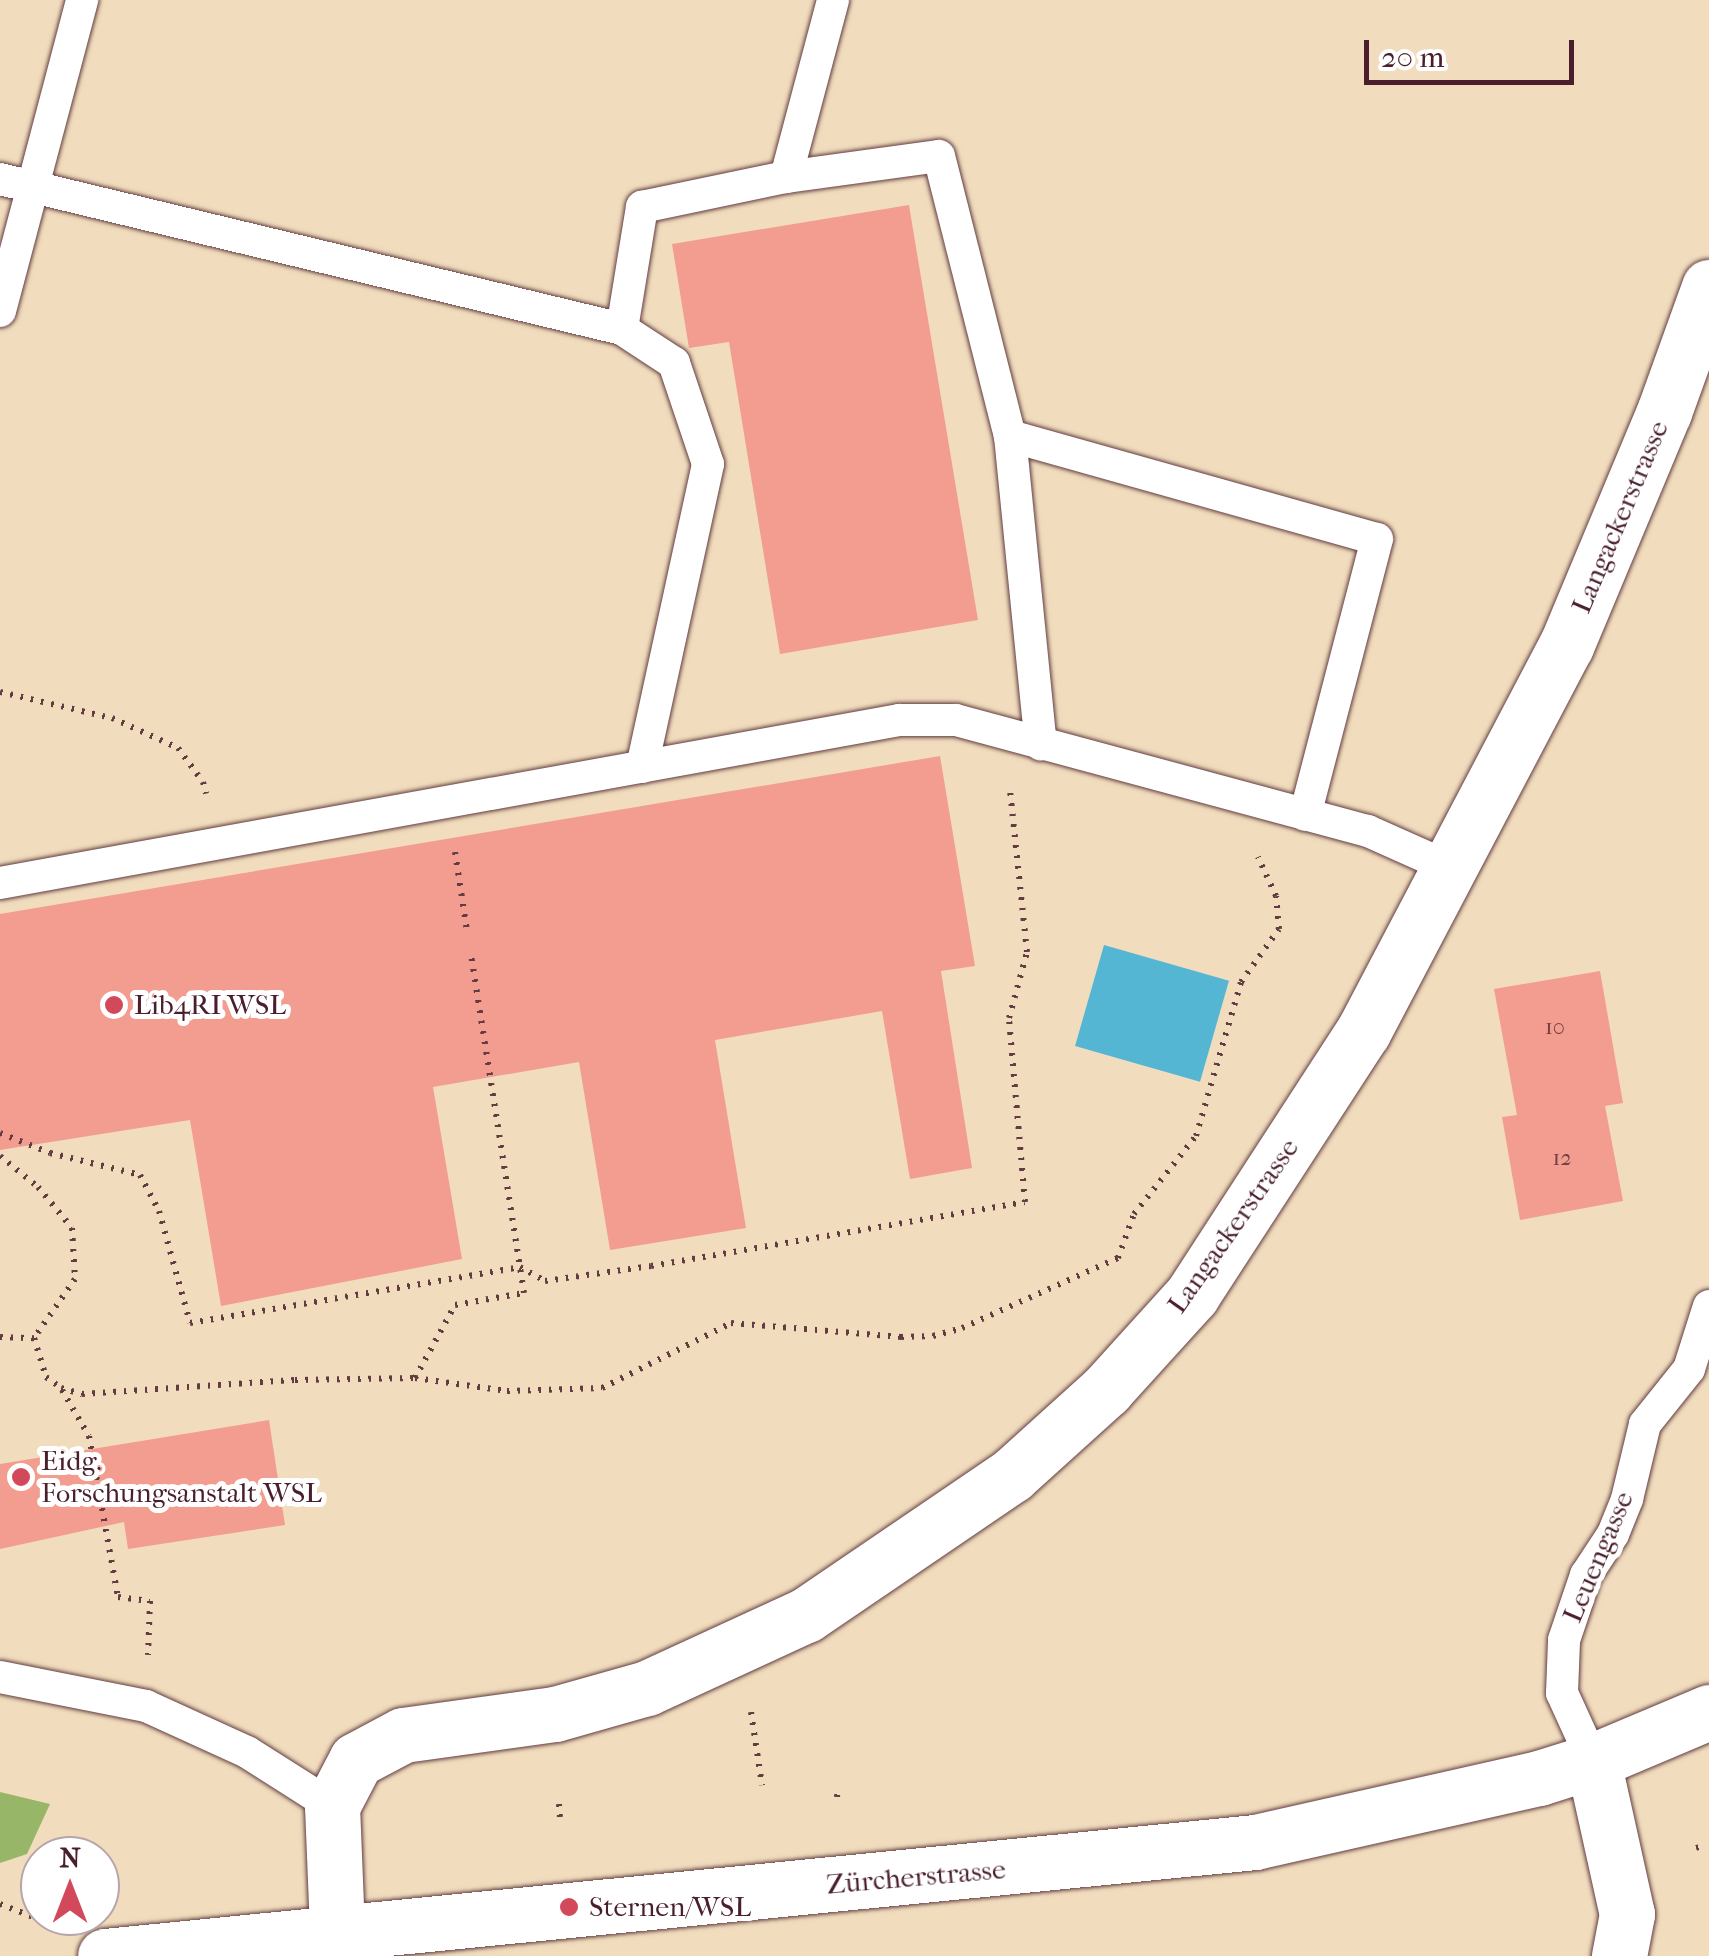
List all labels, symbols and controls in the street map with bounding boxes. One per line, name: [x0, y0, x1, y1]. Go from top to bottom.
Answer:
scale bar: [1369, 20, 1579, 82]
text: 20 m: [1381, 40, 1444, 75]
street label: Langackerstrasse: [1564, 416, 1676, 618]
place label: Lib4RI WSL: [134, 988, 286, 1022]
marker: Lib4RI WSL: [103, 994, 125, 1016]
house number: 10: [1545, 1015, 1565, 1041]
street label: Langackerstrasse: [1160, 1132, 1306, 1320]
house number: 12: [1552, 1146, 1572, 1172]
place label: Eidg. Forschungsanstalt WSL: [41, 1444, 322, 1510]
marker: Eidg. Forschungsanstalt WSL: [10, 1466, 32, 1488]
street label: Leuengasse: [1555, 1486, 1641, 1628]
north arrow: [20, 1836, 120, 1936]
text: N: [59, 1841, 81, 1874]
street label: Zürcherstrasse: [825, 1852, 1007, 1902]
place label: Sternen/WSL: [589, 1890, 751, 1924]
marker: Sternen/WSL: [558, 1896, 580, 1918]

